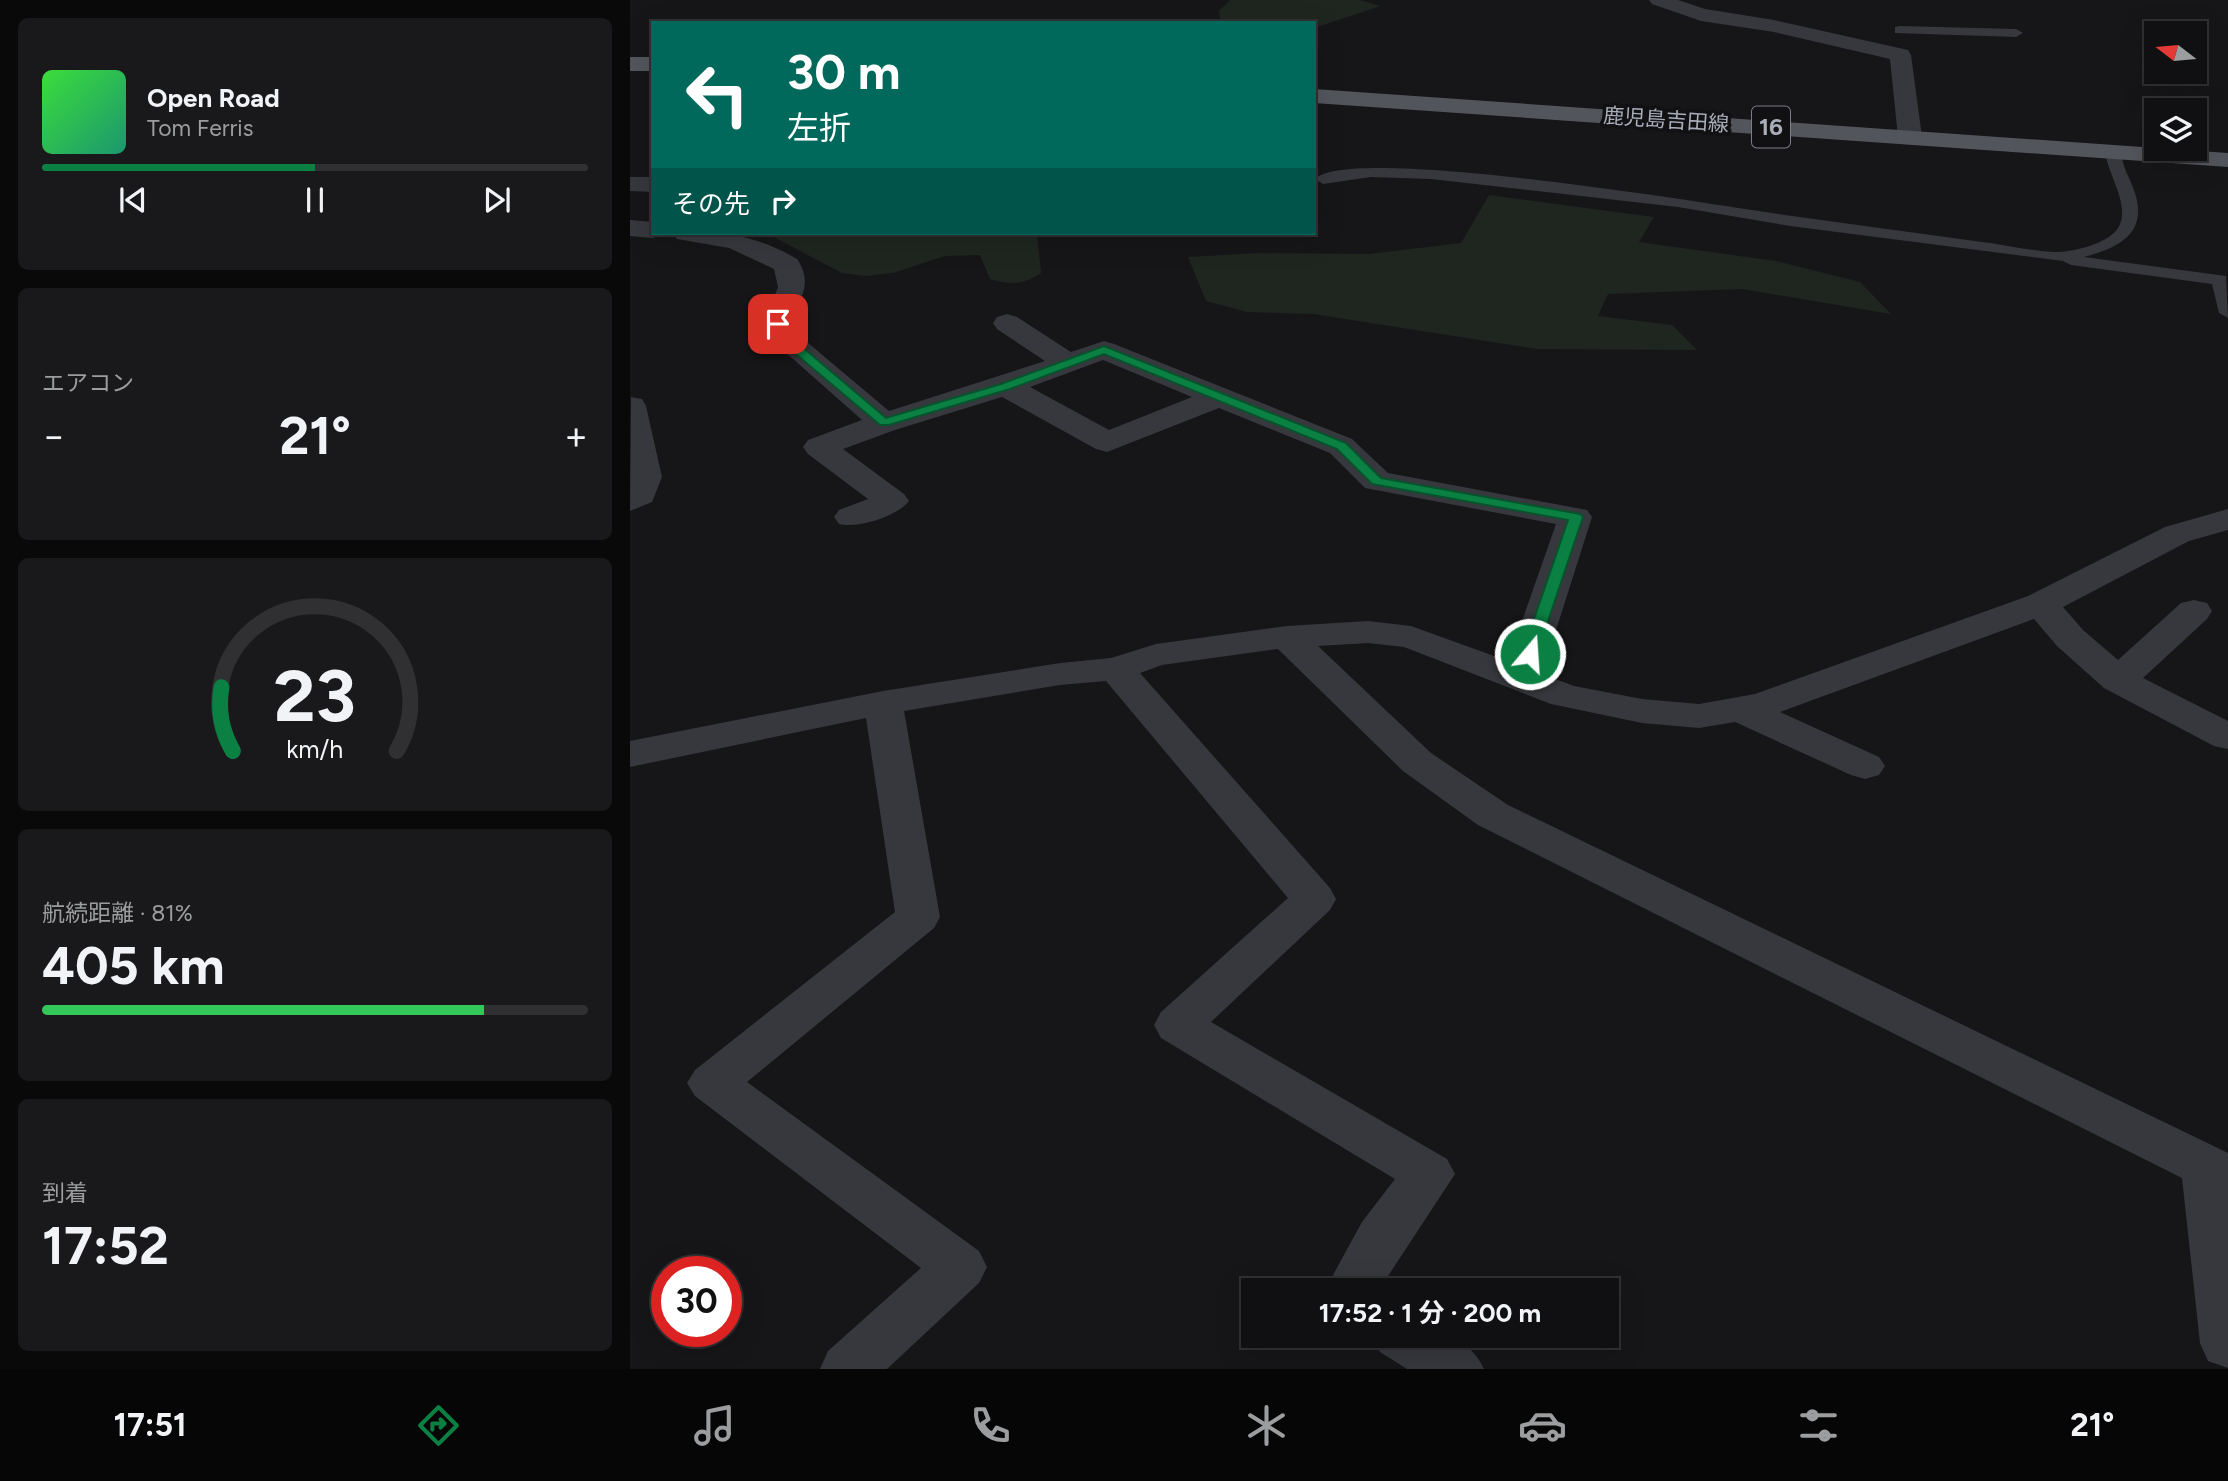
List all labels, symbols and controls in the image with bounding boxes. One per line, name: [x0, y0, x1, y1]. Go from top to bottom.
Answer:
north arrow: [2144, 21, 2207, 84]
map controls: [2144, 21, 2207, 161]
text: 30 m: [787, 42, 900, 101]
icon: left: [672, 49, 763, 140]
text: Open Road: [147, 82, 280, 114]
button: layers: [2144, 98, 2207, 161]
street label: 鹿児島吉田線: [1602, 103, 1730, 136]
road number: 16: [1752, 106, 1790, 148]
text: 左折: [787, 109, 851, 147]
text: Tom Ferris: [147, 114, 253, 142]
icon: previous: [114, 181, 152, 219]
icon: pause: [296, 181, 334, 219]
icon: next: [478, 181, 516, 219]
icon: right: [764, 182, 802, 220]
text: その先: [672, 188, 750, 220]
pin: [748, 294, 808, 354]
icon: arrive: [759, 305, 797, 343]
text: エアコン: [42, 369, 134, 397]
text: 21°: [279, 405, 351, 467]
text: −: [42, 413, 66, 459]
text: +: [564, 413, 588, 459]
position arrow: [1493, 617, 1567, 691]
text: 23: [274, 652, 356, 739]
text: km/h: [286, 733, 344, 763]
text: 航続距離 · 81%: [42, 899, 193, 927]
text: 405 km: [42, 935, 225, 997]
text: 到着: [42, 1179, 88, 1207]
text: 17:52: [42, 1215, 169, 1277]
speed limit sign: 30: [651, 1256, 742, 1347]
text: 17:52 · 1 分 · 200 m: [1319, 1297, 1541, 1329]
icon: directions: [414, 1401, 463, 1450]
icon: music: [690, 1401, 739, 1450]
icon: phone: [966, 1401, 1015, 1450]
icon: climate: [1242, 1401, 1291, 1450]
icon: car: [1518, 1401, 1567, 1450]
icon: filters: [1794, 1401, 1843, 1450]
text: 17:51: [114, 1406, 187, 1444]
text: 21°: [2070, 1406, 2114, 1444]

